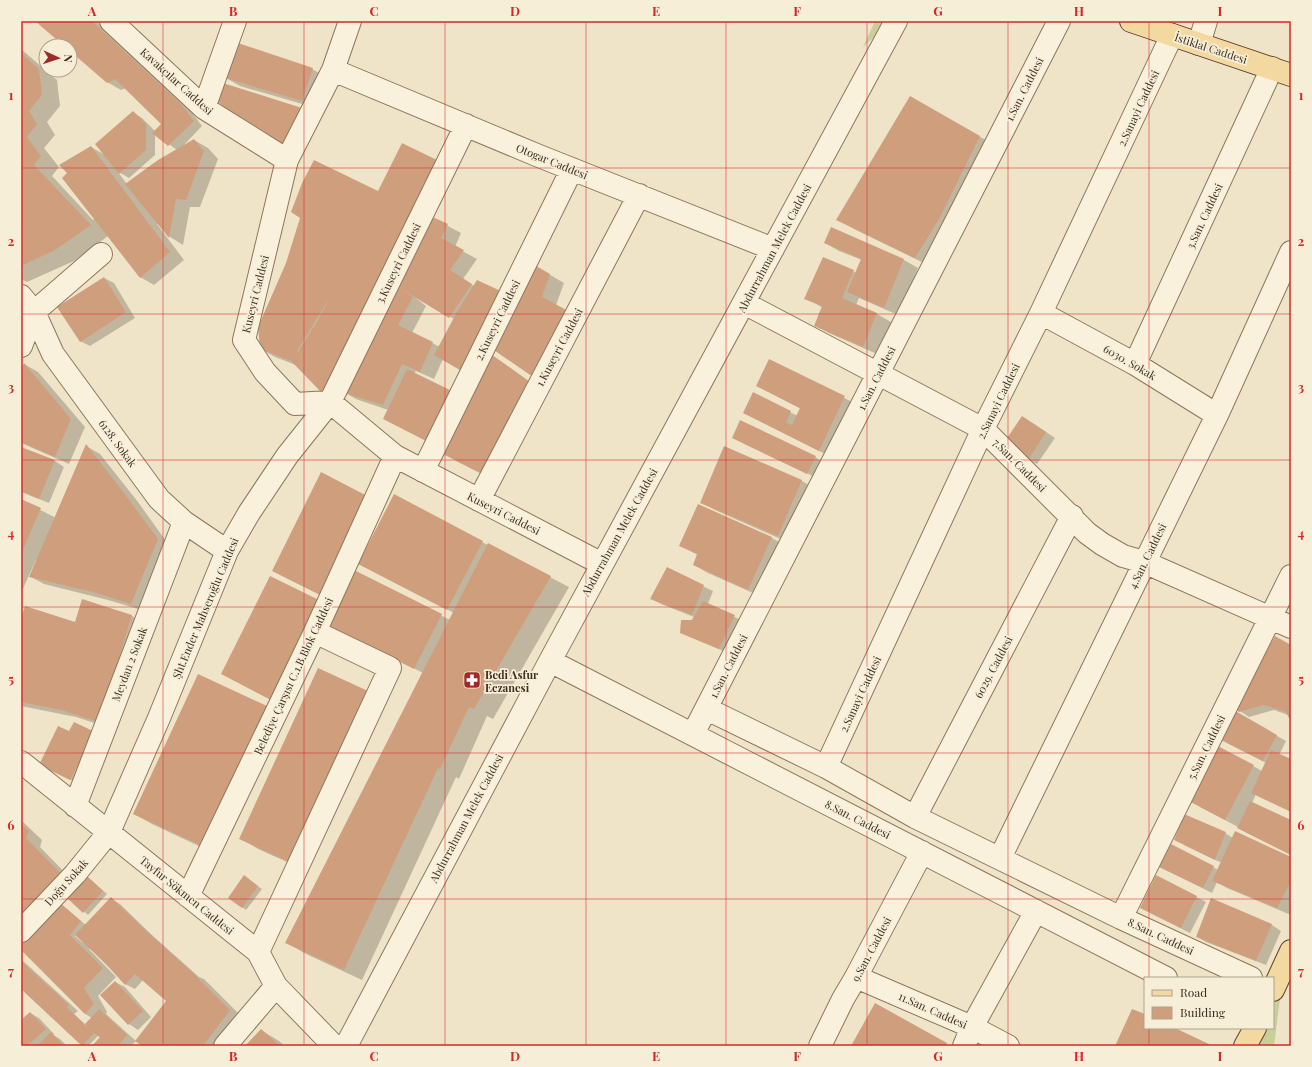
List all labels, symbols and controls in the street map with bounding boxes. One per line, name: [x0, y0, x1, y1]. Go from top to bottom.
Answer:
text: A: [87, 2, 97, 19]
text: B: [229, 2, 238, 19]
text: C: [369, 2, 379, 19]
text: D: [510, 2, 520, 19]
text: E: [652, 2, 660, 19]
text: F: [793, 2, 801, 19]
text: G: [933, 2, 943, 19]
text: H: [1074, 2, 1084, 19]
text: I: [1218, 2, 1223, 19]
street label: İstiklal Caddesi: [1173, 29, 1249, 67]
north arrow: [38, 38, 78, 78]
street label: Kavakçılar Caddesi: [137, 44, 217, 118]
text: N: [61, 54, 76, 63]
street label: 1.San. Caddesi: [1001, 54, 1047, 124]
street label: 2.Sanayi Caddesi: [1114, 67, 1162, 149]
text: 1: [9, 86, 14, 103]
text: 1: [1299, 86, 1304, 103]
street label: Otogar Caddesi: [514, 140, 590, 182]
street label: Abdurrahman Melek Caddesi: [733, 181, 814, 316]
street label: 3.San. Caddesi: [1182, 181, 1226, 251]
street label: 3.Kuseyri Caddesi: [372, 220, 424, 306]
text: 2: [8, 232, 15, 249]
text: 2: [1298, 232, 1305, 249]
street label: Kuseyri Caddesi: [238, 253, 272, 335]
street label: 2.Kuseyri Caddesi: [471, 277, 523, 363]
street label: 1.Kuseyri Caddesi: [532, 305, 586, 389]
street label: 6030. Sokak: [1101, 341, 1159, 383]
street label: 1.San. Caddesi: [853, 343, 899, 413]
street label: 2.Sanayi Caddesi: [973, 361, 1023, 441]
text: 3: [8, 378, 14, 395]
text: 3: [1298, 378, 1304, 395]
street label: 6128. Sokak: [96, 416, 140, 470]
street label: 7.San. Caddesi: [990, 435, 1050, 495]
street label: Abdurrahman Melek Caddesi: [577, 465, 660, 599]
street label: Kuseyri Caddesi: [465, 488, 543, 538]
street label: 4.San. Caddesi: [1125, 521, 1169, 591]
text: 4: [8, 524, 15, 541]
text: 4: [1298, 524, 1305, 541]
street label: Şht.Ender Mahseroğlu Caddesi: [168, 535, 242, 681]
street label: Belediye Çarşısı C.1.B.Blok Caddesi: [250, 595, 336, 757]
street label: Meydan 2 Sokak: [108, 625, 150, 703]
street label: 1.San. Caddesi: [705, 631, 751, 701]
street label: 6029. Caddesi: [970, 633, 1016, 701]
street label: 2.Sanayi Caddesi: [836, 653, 884, 735]
place label: Bedi Asfur Eczanesi: [485, 667, 539, 695]
text: 5: [8, 670, 14, 687]
pharmacy icon: Bedi Asfur Eczanesi: [462, 670, 482, 690]
text: 5: [1298, 670, 1304, 687]
street label: 5.San. Caddesi: [1184, 712, 1228, 782]
street label: Abdurrahman Melek Caddesi: [425, 751, 506, 886]
street label: 8.San. Caddesi: [823, 796, 893, 842]
text: 6: [7, 816, 15, 833]
text: 6: [1297, 816, 1305, 833]
street label: Tayfur Sökmen Caddesi: [137, 852, 237, 938]
street label: Doğu Sokak: [41, 855, 91, 909]
street label: 9.San. Caddesi: [848, 914, 894, 984]
street label: 8.San. Caddesi: [1125, 914, 1197, 958]
text: 7: [8, 962, 14, 979]
text: 7: [1298, 962, 1304, 979]
legend: [1144, 977, 1274, 1029]
text: Road: [1180, 984, 1207, 1000]
street label: 11.San. Caddesi: [896, 988, 970, 1032]
text: Building: [1180, 1004, 1226, 1020]
text: A: [87, 1047, 97, 1064]
text: B: [229, 1047, 238, 1064]
text: C: [369, 1047, 379, 1064]
text: D: [510, 1047, 520, 1064]
text: E: [652, 1047, 660, 1064]
text: F: [793, 1047, 801, 1064]
text: G: [933, 1047, 943, 1064]
text: H: [1074, 1047, 1084, 1064]
text: I: [1218, 1047, 1223, 1064]

